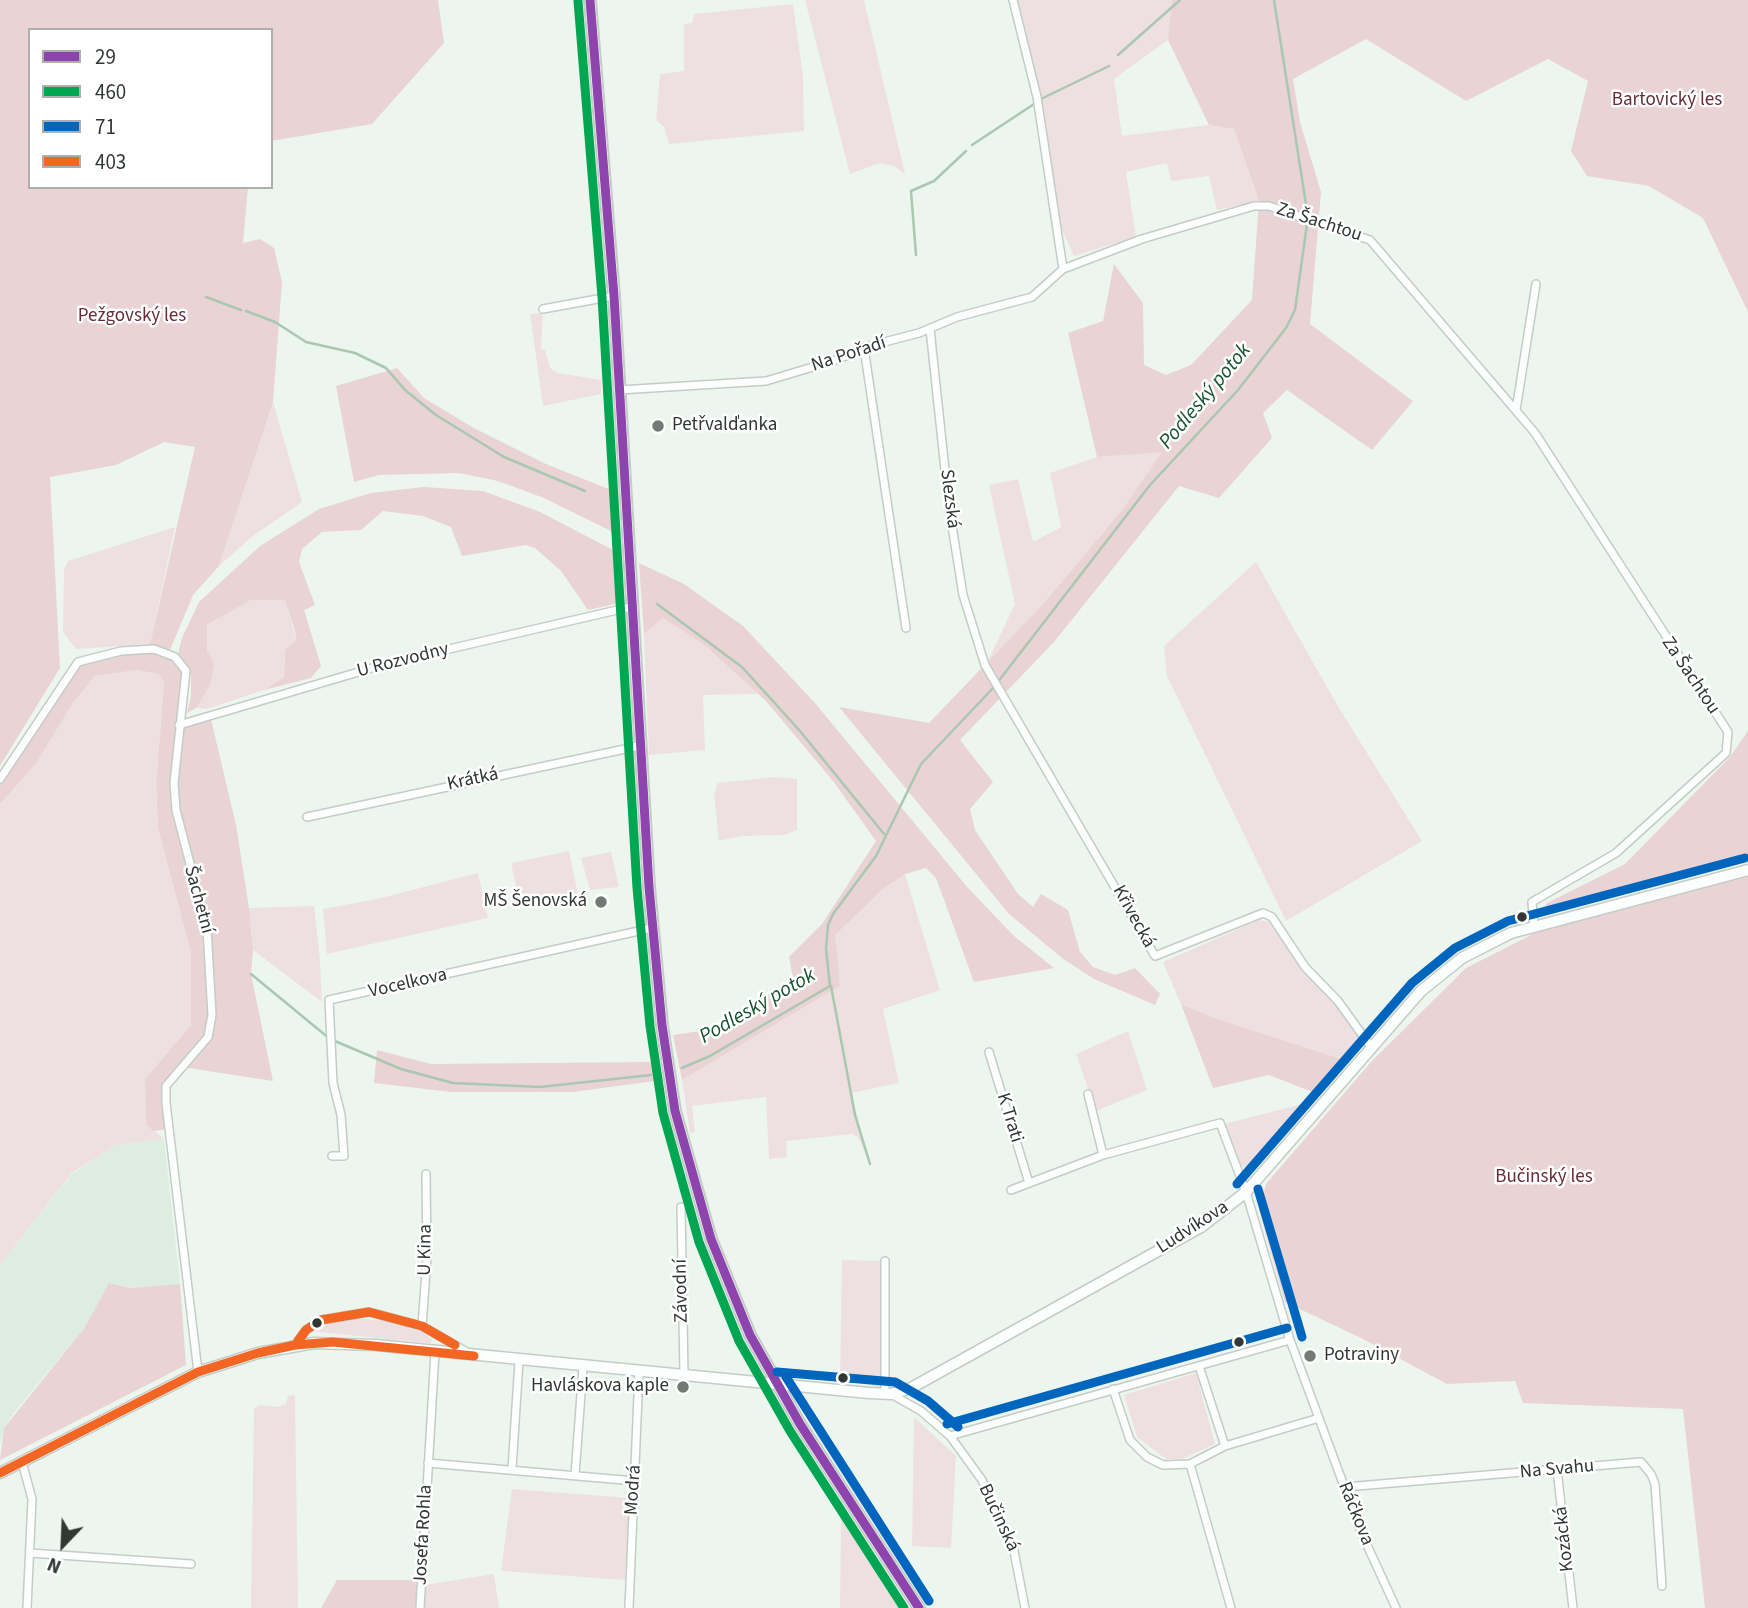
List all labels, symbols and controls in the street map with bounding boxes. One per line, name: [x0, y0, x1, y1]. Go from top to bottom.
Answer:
legend: [28, 28, 273, 189]
text: 29: [95, 42, 116, 72]
text: 460: [95, 77, 126, 107]
park label: Bartovický les: [1612, 90, 1722, 112]
text: 71: [95, 112, 116, 142]
text: 403: [95, 147, 126, 177]
street label: Za Šachtou: [1273, 198, 1365, 248]
park label: Pežgovský les: [78, 306, 186, 328]
street label: Na Pořadí: [809, 332, 889, 378]
water label: Podleský potok: [1155, 339, 1257, 455]
place label: Petřvalďanka: [672, 415, 777, 437]
marker: Petřvalďanka: [650, 418, 666, 434]
street label: Slezská: [934, 468, 964, 530]
street label: Za Šachtou: [1656, 633, 1724, 719]
street label: U Rozvodny: [355, 639, 451, 683]
street label: Krátká: [445, 763, 501, 797]
street label: Šachetní: [178, 864, 218, 936]
street label: Křivecká: [1107, 882, 1159, 952]
place label: MŠ Šenovská: [483, 891, 587, 913]
marker: MŠ Šenovská: [593, 894, 609, 910]
unlabelled marker: [1515, 910, 1529, 924]
street label: Vocelkova: [367, 964, 449, 1004]
water label: Podleský potok: [695, 964, 821, 1050]
street label: K Trati: [991, 1090, 1027, 1146]
park label: Bučinský les: [1495, 1167, 1593, 1189]
street label: Ludvíkova: [1153, 1196, 1233, 1260]
street label: U Kina: [414, 1224, 438, 1276]
street label: Závodní: [670, 1259, 694, 1323]
unlabelled marker: [310, 1316, 324, 1330]
unlabelled marker: [1232, 1335, 1246, 1349]
place label: Potraviny: [1324, 1345, 1399, 1367]
marker: Potraviny: [1302, 1348, 1318, 1364]
unlabelled marker: [836, 1371, 850, 1385]
place label: Havláskova kaple: [531, 1376, 669, 1398]
marker: Havláskova kaple: [675, 1379, 691, 1395]
street label: Na Svahu: [1519, 1455, 1595, 1485]
street label: Modrá: [621, 1464, 647, 1516]
street label: Ráčkova: [1332, 1479, 1378, 1549]
street label: Bučinská: [972, 1481, 1024, 1555]
street label: Josefa Rohla: [410, 1484, 438, 1586]
street label: Kozácká: [1550, 1505, 1580, 1573]
north arrow: [28, 1510, 98, 1580]
text: N: [44, 1550, 66, 1580]

